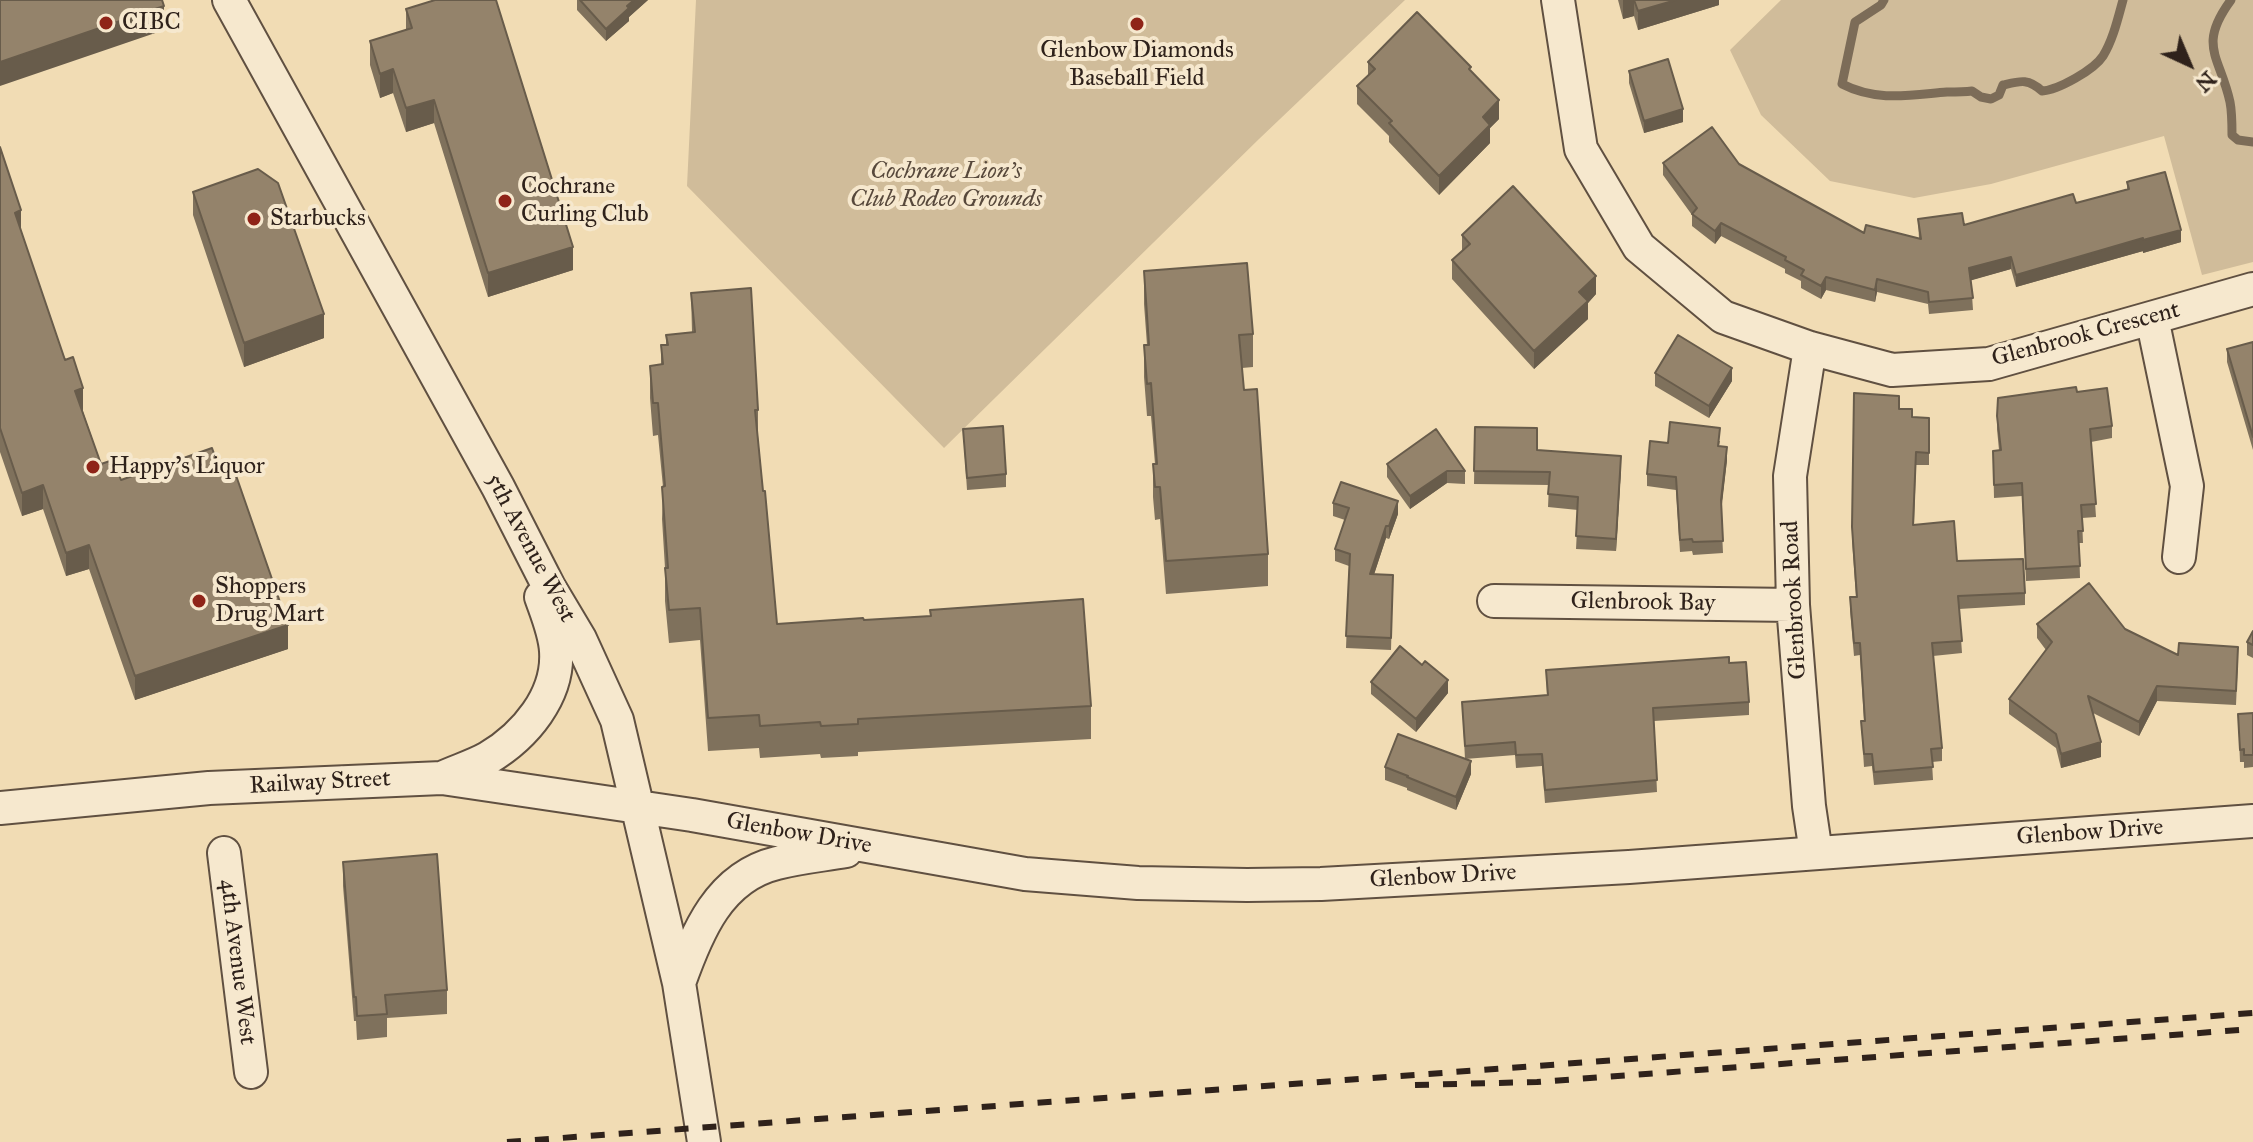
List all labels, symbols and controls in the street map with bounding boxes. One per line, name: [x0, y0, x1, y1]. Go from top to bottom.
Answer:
place label: CIBC: [122, 9, 181, 37]
marker: CIBC: [97, 14, 115, 32]
marker: Glenbow Diamonds Baseball Field: [1128, 15, 1146, 33]
north arrow: [2149, 24, 2229, 104]
place label: Glenbow Diamonds Baseball Field: [1040, 37, 1234, 93]
text: N: [2190, 65, 2222, 98]
park label: Cochrane Lion's Club Rodeo Grounds: [850, 158, 1042, 214]
place label: Cochrane Curling Club: [521, 173, 649, 229]
marker: Cochrane Curling Club: [496, 192, 514, 210]
place label: Starbucks: [270, 205, 366, 233]
marker: Starbucks: [245, 210, 263, 228]
street label: Glenbrook Crescent: [1989, 296, 2183, 374]
place label: Happy's Liquor: [109, 453, 265, 481]
marker: Happy's Liquor: [84, 458, 102, 476]
street label: 5th Avenue West: [479, 469, 581, 627]
street label: Glenbrook Road: [1776, 520, 1814, 680]
place label: Shoppers Drug Mart: [215, 573, 325, 629]
street label: Glenbrook Bay: [1570, 587, 1716, 619]
marker: Shoppers Drug Mart: [190, 592, 208, 610]
street label: Railway Street: [249, 765, 391, 801]
street label: Glenbow Drive: [724, 807, 874, 861]
street label: Glenbow Drive: [2016, 814, 2164, 852]
street label: Glenbow Drive: [1369, 859, 1517, 895]
street label: 4th Avenue West: [213, 878, 261, 1046]

